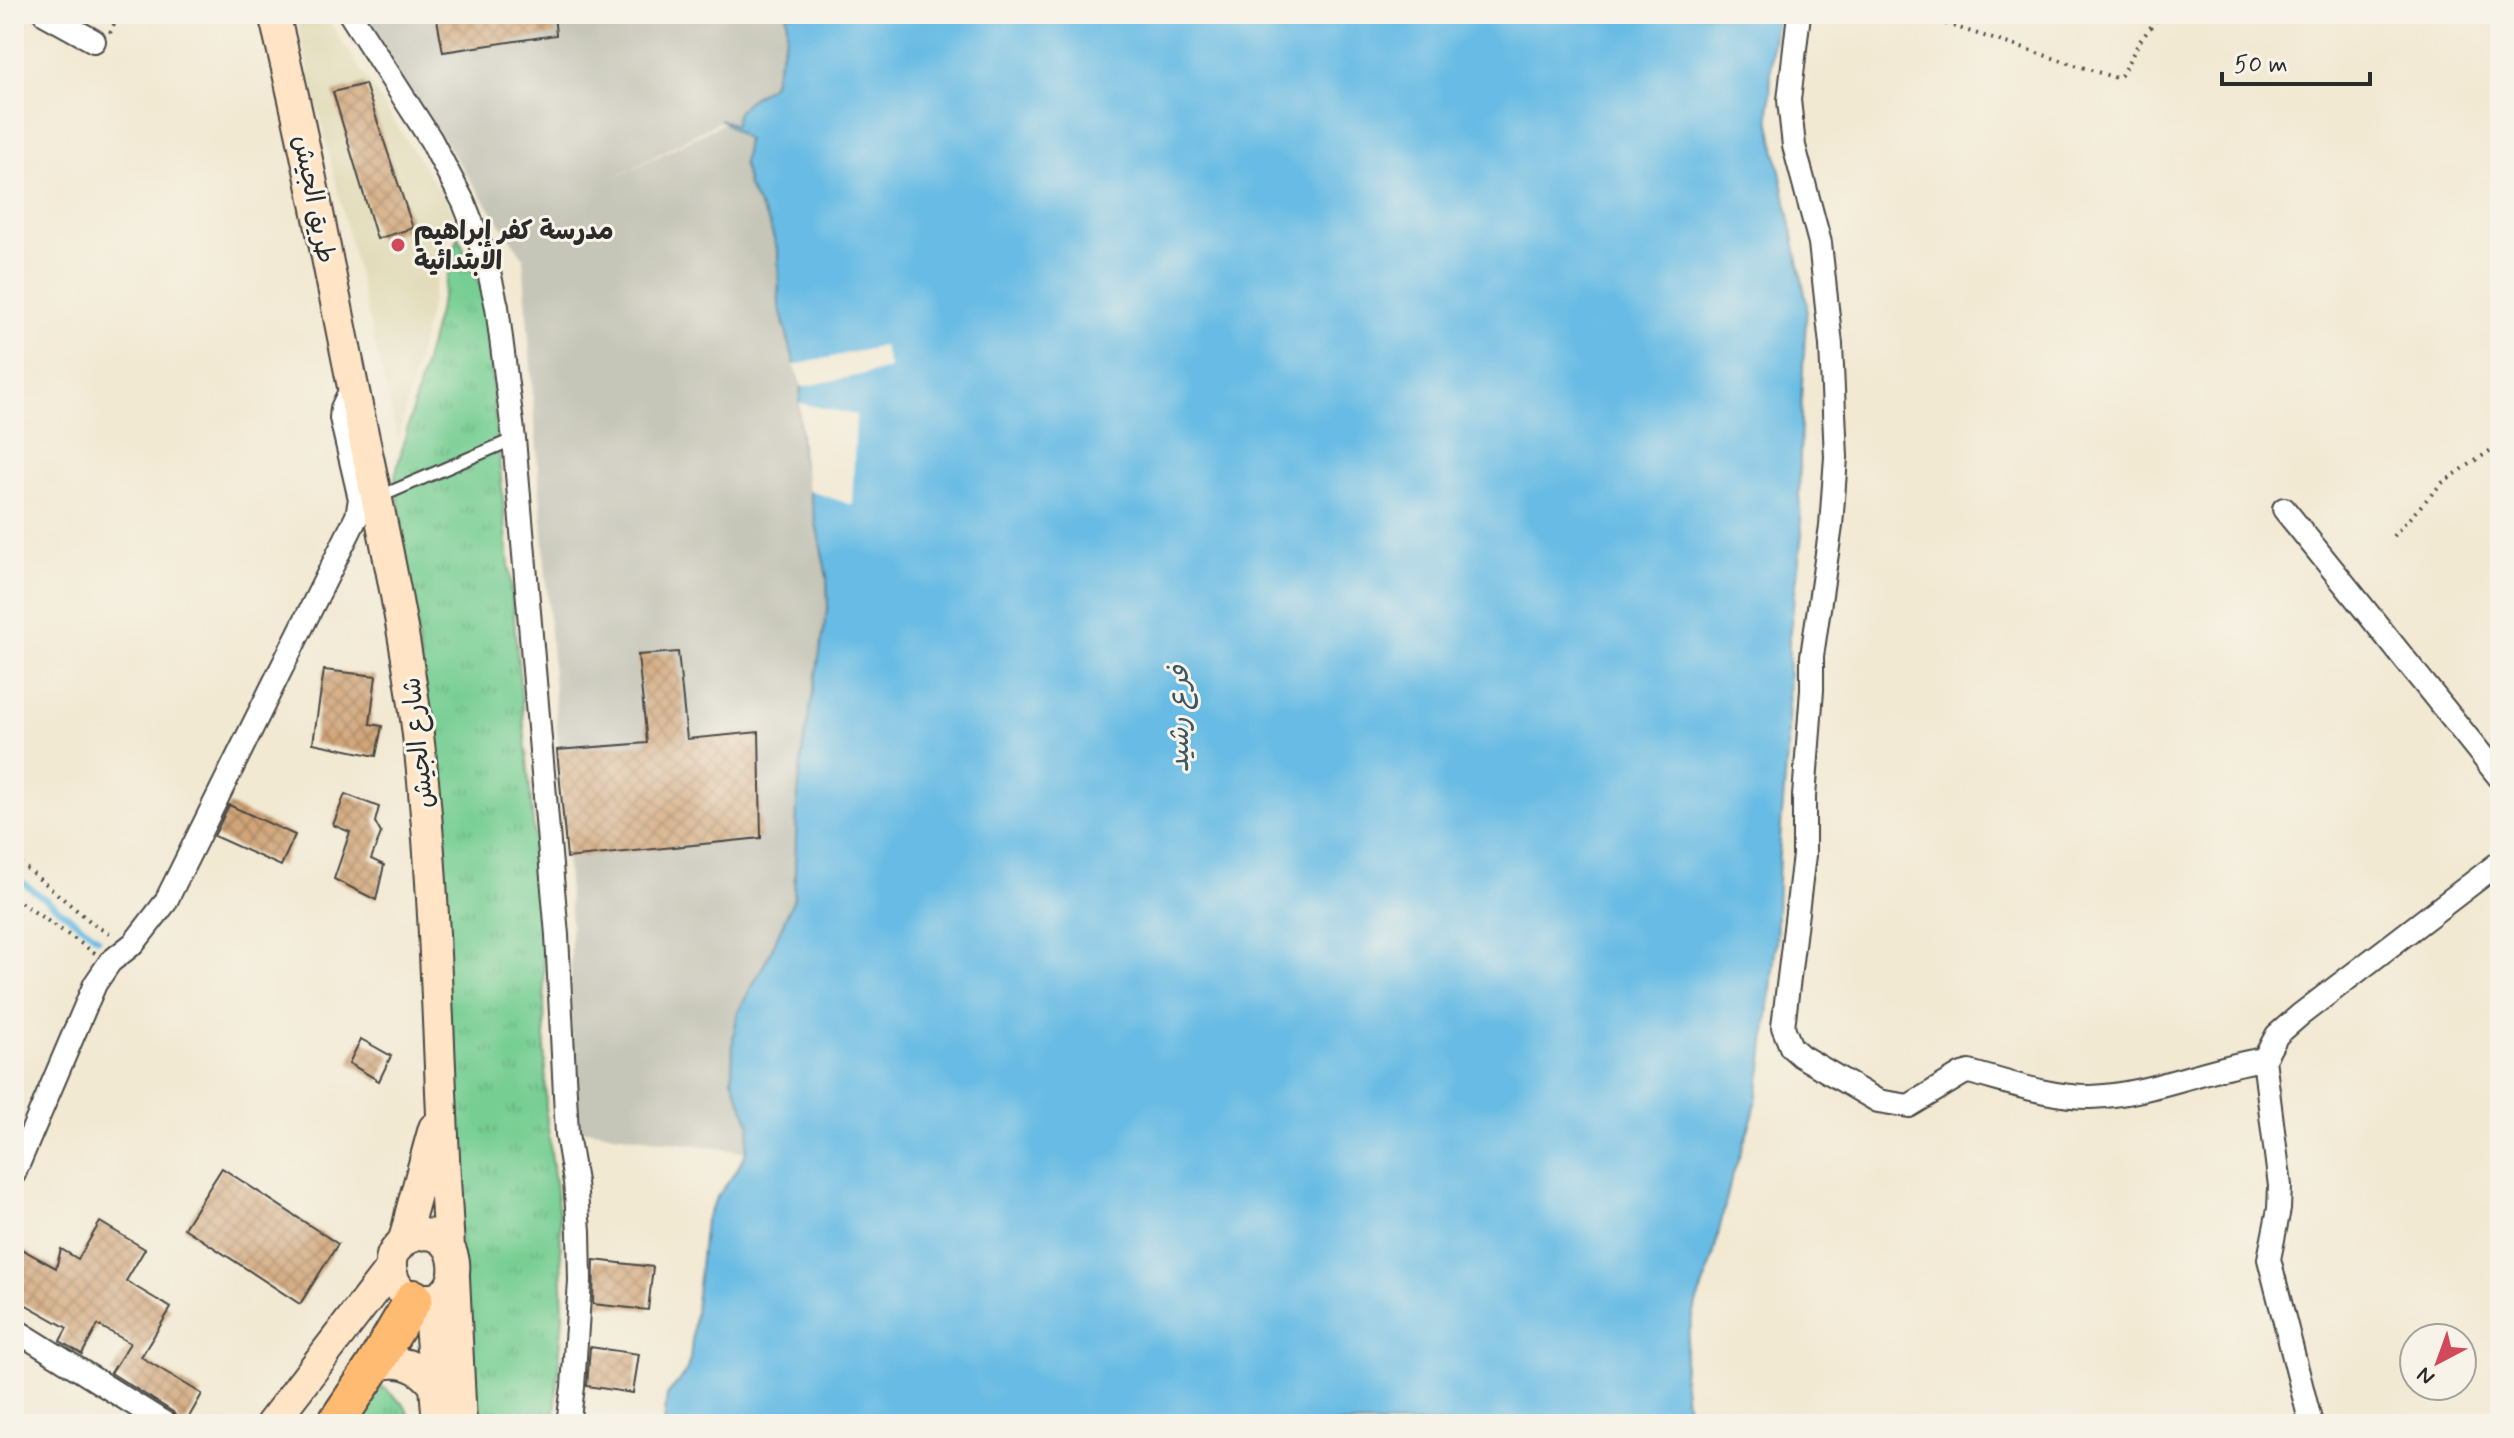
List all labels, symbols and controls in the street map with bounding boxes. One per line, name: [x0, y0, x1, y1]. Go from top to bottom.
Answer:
scale bar: [2222, 36, 2370, 86]
text: 50 m: [2234, 50, 2288, 81]
street label: طريق الجيش: [284, 132, 342, 266]
place label: مدرسة كفر إبراهيم الابتدائية: [414, 215, 614, 279]
marker: مدرسة كفر إبراهيم الابتدائية: [389, 236, 407, 254]
water label: فرع رشيد: [1162, 664, 1199, 772]
street label: شارع الجيش: [395, 676, 443, 810]
north arrow: [2398, 1322, 2478, 1402]
text: N: [2411, 1360, 2441, 1391]

